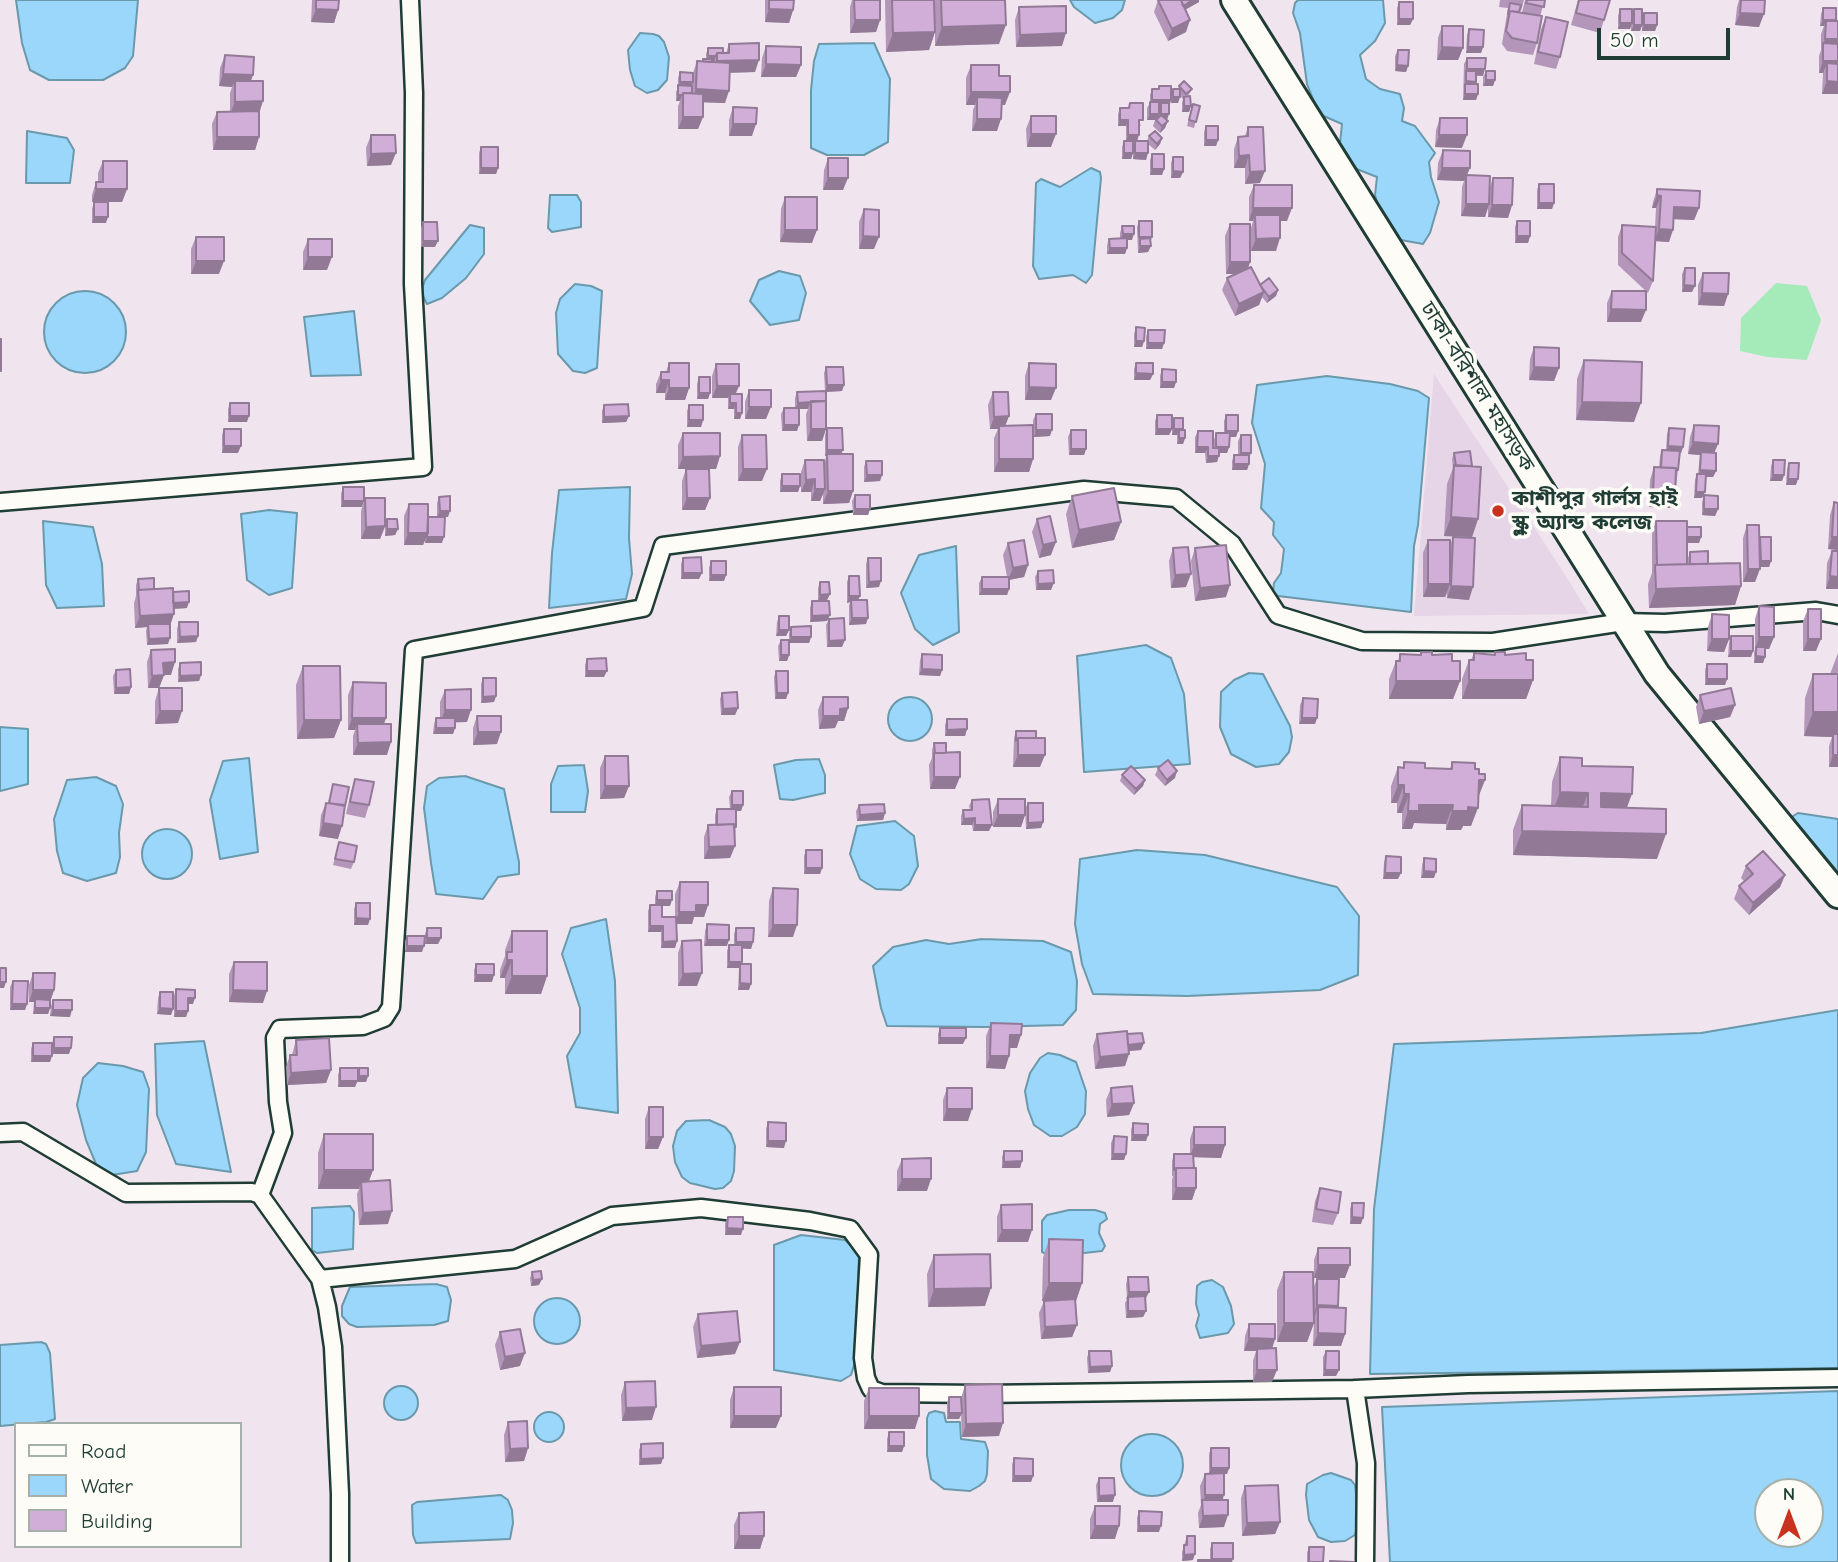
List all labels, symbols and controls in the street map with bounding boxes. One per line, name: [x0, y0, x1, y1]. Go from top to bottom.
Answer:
scale bar: [1600, 14, 1733, 58]
text: 50 m: [1610, 28, 1659, 52]
street label: ঢাকা-বরিশাল মহাসড়ক: [1415, 297, 1539, 477]
place label: কাশীপুর গার্লস হাই স্কুল অ্যান্ড কলেজ: [1512, 486, 1678, 536]
marker: কাশীপুর গার্লস হাই স্কুল অ্যান্ড কলেজ: [1490, 503, 1506, 519]
legend: [14, 1422, 242, 1548]
text: Road: [81, 1439, 126, 1463]
text: Water: [81, 1474, 133, 1498]
north arrow: [1754, 1478, 1824, 1548]
text: N: [1783, 1483, 1795, 1505]
text: Building: [81, 1509, 153, 1533]

